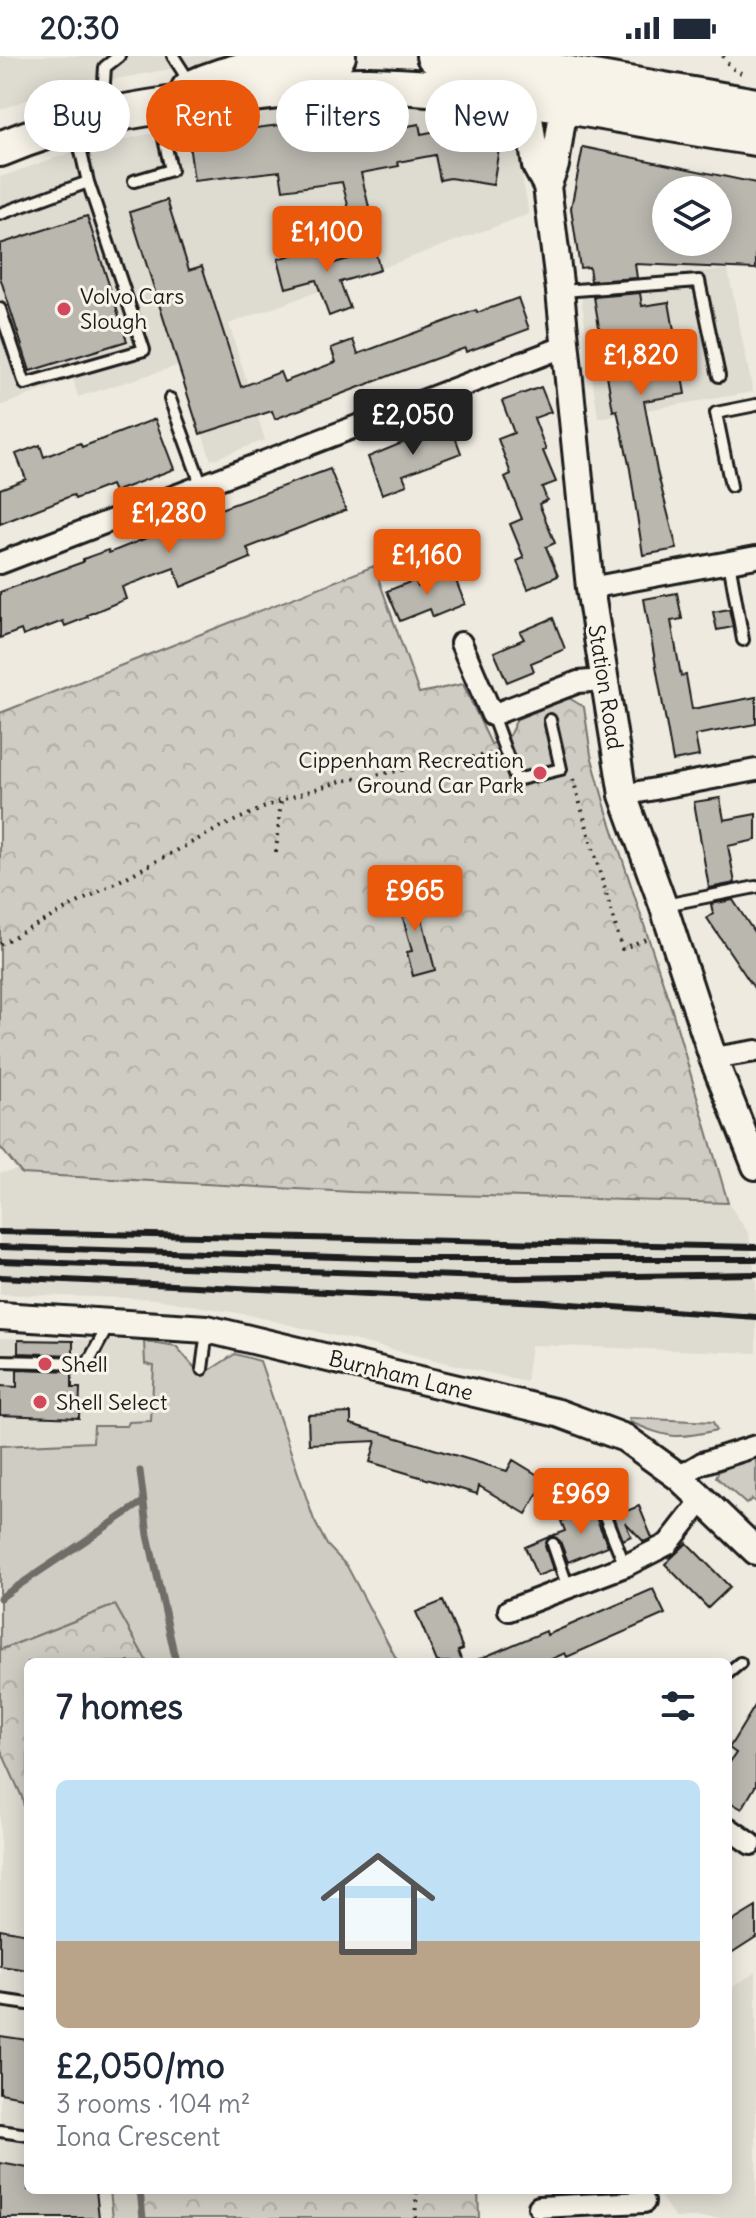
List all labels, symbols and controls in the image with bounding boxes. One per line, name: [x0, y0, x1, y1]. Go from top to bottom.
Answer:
text: 20:30: [40, 9, 120, 47]
chip: Buy: [24, 80, 130, 152]
chip: Rent: [146, 80, 260, 152]
chip: Filters: [276, 80, 409, 152]
chip: New: [425, 80, 537, 152]
map controls: [652, 176, 732, 256]
button: layers: [652, 176, 732, 256]
pin: £1,100: [262, 206, 392, 274]
text: £1,100: [291, 215, 363, 248]
place label: Volvo Cars Slough: [80, 282, 184, 335]
marker: Volvo Cars Slough: [55, 300, 73, 318]
pin: £1,820: [576, 329, 706, 397]
text: £1,820: [603, 338, 679, 371]
pin: £2,050: [348, 389, 478, 457]
text: £2,050: [372, 398, 454, 431]
pin: £1,280: [104, 487, 234, 555]
text: £1,280: [131, 496, 207, 529]
pin: £1,160: [362, 529, 492, 597]
text: £1,160: [392, 538, 462, 571]
street label: Station Road: [582, 623, 630, 752]
place label: Cippenham Recreation Ground Car Park: [298, 746, 524, 799]
marker: Cippenham Recreation Ground Car Park: [531, 764, 549, 782]
pin: £965: [368, 865, 462, 933]
text: £965: [386, 874, 444, 907]
street label: Burnham Lane: [326, 1344, 476, 1406]
place label: Shell: [61, 1350, 108, 1378]
marker: Shell: [36, 1355, 54, 1373]
place label: Shell Select: [56, 1388, 167, 1416]
marker: Shell Select: [31, 1393, 49, 1411]
pin: £969: [534, 1468, 628, 1536]
text: £969: [552, 1477, 610, 1510]
icon: filters: [656, 1684, 700, 1728]
text: 7 homes: [56, 1685, 183, 1728]
icon: home: [306, 1832, 450, 1976]
text: £2,050/mo: [56, 2044, 225, 2087]
text: 3 rooms · 104 m²: [56, 2087, 251, 2120]
text: Iona Crescent: [56, 2120, 220, 2153]

